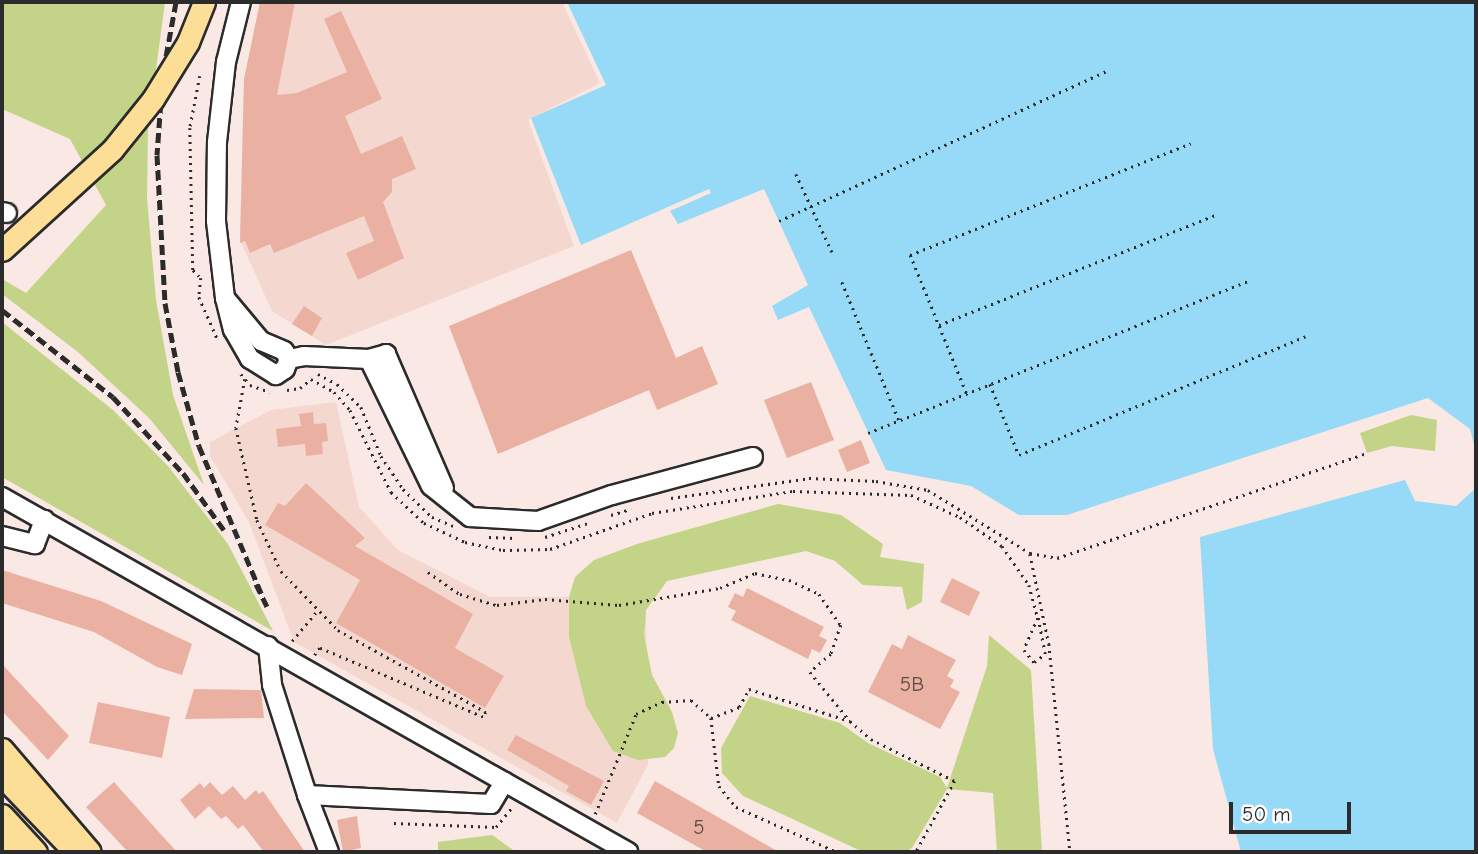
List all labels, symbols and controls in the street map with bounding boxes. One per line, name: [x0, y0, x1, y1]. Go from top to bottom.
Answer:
house number: 5B: [900, 671, 924, 697]
scale bar: [1233, 788, 1356, 832]
text: 50 m: [1242, 802, 1291, 826]
house number: 5: [693, 814, 705, 840]

